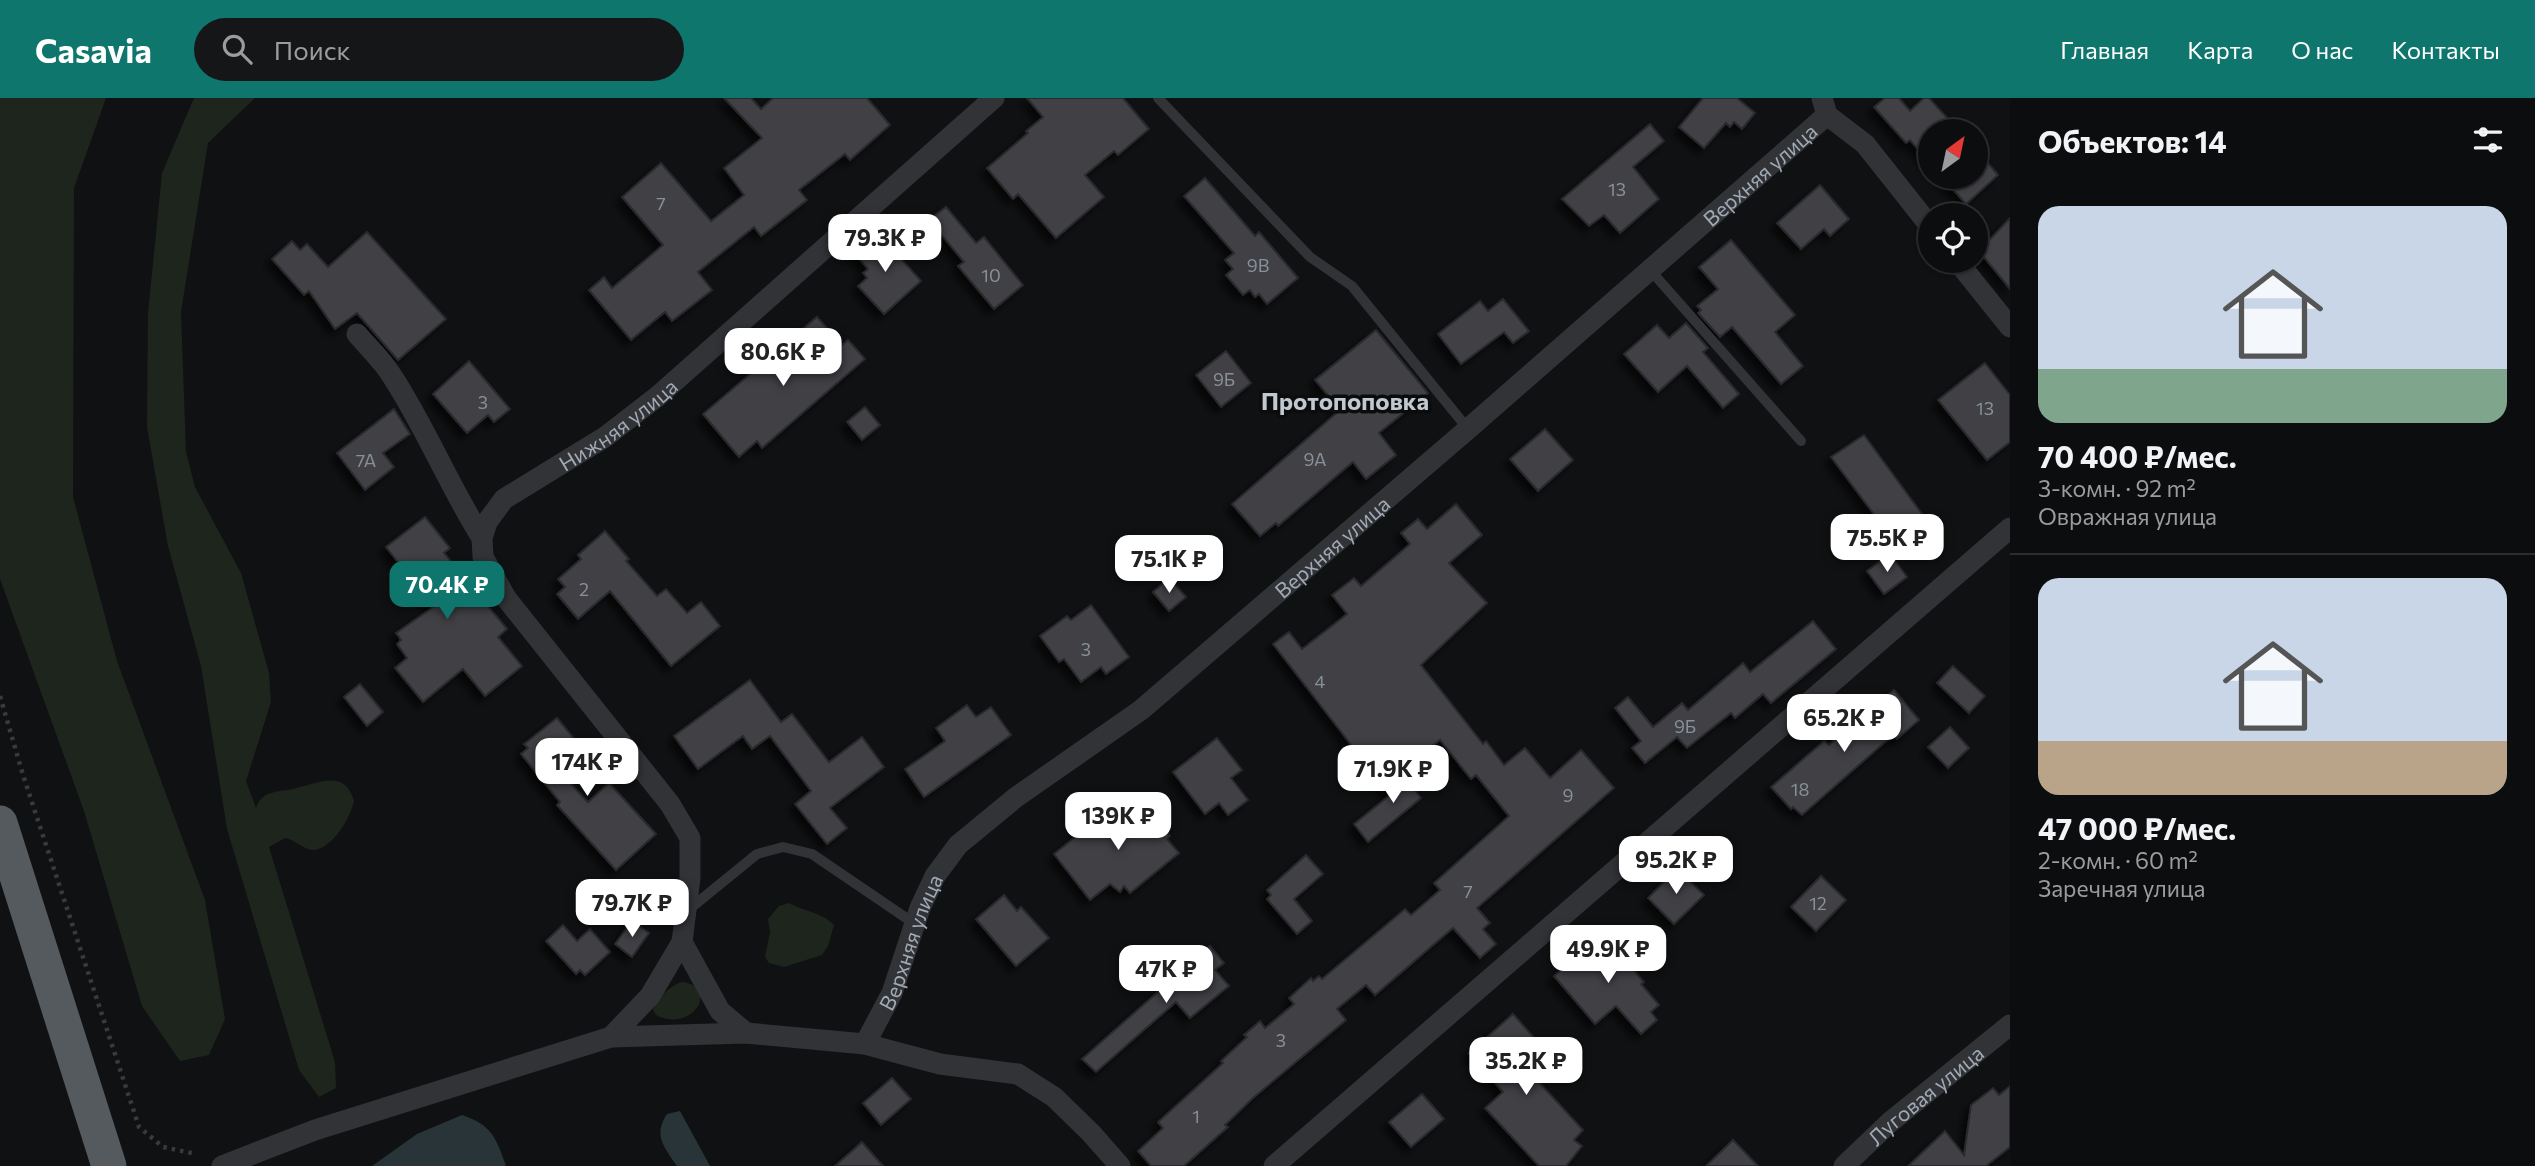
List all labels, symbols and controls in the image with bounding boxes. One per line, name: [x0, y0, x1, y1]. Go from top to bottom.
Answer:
search box: [194, 18, 684, 81]
text: Casavia: [35, 29, 152, 70]
icon: search: [218, 30, 256, 68]
text: Поиск: [274, 34, 350, 65]
text: Главная: [2060, 35, 2149, 64]
text: Карта: [2187, 35, 2253, 64]
text: О нас: [2291, 35, 2353, 64]
text: Контакты: [2391, 35, 2500, 64]
street label: Верхняя улица: [1697, 118, 1822, 231]
north arrow: [1918, 119, 1988, 189]
map controls: [1918, 119, 1988, 273]
icon: filters: [2469, 121, 2507, 159]
text: Объектов: 14: [2038, 122, 2227, 159]
house number: 13: [1608, 178, 1626, 200]
house number: 7: [656, 192, 666, 214]
button: locate: [1918, 203, 1988, 273]
pin: 79.3K ₽: [820, 214, 950, 274]
text: 79.3K ₽: [844, 223, 926, 251]
icon: home: [2210, 251, 2336, 377]
house number: 9В: [1247, 254, 1269, 276]
house number: 10: [981, 264, 1001, 286]
pin: 80.6K ₽: [718, 328, 848, 388]
text: 80.6K ₽: [741, 337, 825, 365]
house number: 9Б: [1213, 368, 1235, 390]
street label: Нижняя улица: [554, 373, 682, 475]
district label: Протопоповка: [1261, 386, 1429, 415]
house number: 3: [478, 391, 488, 413]
house number: 13: [1976, 397, 1994, 419]
text: 70 400 ₽/мес.: [2038, 437, 2237, 474]
house number: 9А: [1304, 448, 1326, 470]
house number: 7А: [356, 449, 376, 471]
text: 3-комн. · 92 m²: [2038, 474, 2196, 502]
street label: Верхняя улица: [1269, 490, 1394, 602]
text: Овражная улица: [2038, 502, 2217, 530]
pin: 75.5K ₽: [1822, 514, 1952, 574]
text: 75.5K ₽: [1847, 523, 1927, 551]
pin: 75.1K ₽: [1104, 536, 1234, 595]
text: 75.1K ₽: [1131, 544, 1207, 572]
pin: 70.4K ₽: [382, 561, 512, 621]
text: 70.4K ₽: [405, 570, 489, 598]
house number: 2: [579, 578, 589, 600]
icon: home: [2210, 623, 2336, 749]
house number: 3: [1081, 638, 1091, 660]
house number: 4: [1315, 670, 1326, 692]
pin: 65.2K ₽: [1779, 694, 1909, 754]
text: 65.2K ₽: [1803, 703, 1885, 731]
house number: 9Б: [1674, 715, 1696, 737]
pin: 174K ₽: [530, 738, 644, 798]
pin: 71.9K ₽: [1328, 746, 1458, 805]
text: 174K ₽: [551, 747, 623, 775]
text: 71.9K ₽: [1354, 754, 1432, 782]
house number: 18: [1791, 778, 1809, 800]
house number: 9: [1563, 784, 1573, 806]
pin: 139K ₽: [1061, 792, 1175, 852]
text: 139K ₽: [1081, 801, 1155, 829]
text: 47 000 ₽/мес.: [2038, 809, 2236, 846]
pin: 95.2K ₽: [1611, 836, 1741, 896]
text: 95.2K ₽: [1635, 845, 1717, 873]
text: 2-комн. · 60 m²: [2038, 846, 2198, 874]
street label: Верхняя улица: [873, 870, 947, 1014]
text: Заречная улица: [2038, 874, 2205, 902]
pin: 79.7K ₽: [567, 880, 697, 939]
house number: 7: [1463, 880, 1473, 902]
text: 79.7K ₽: [592, 888, 672, 916]
house number: 12: [1809, 892, 1827, 914]
pin: 49.9K ₽: [1543, 926, 1673, 985]
text: 49.9K ₽: [1566, 934, 1650, 962]
pin: 47K ₽: [1117, 946, 1215, 1005]
text: 47K ₽: [1135, 954, 1197, 982]
house number: 3: [1276, 1029, 1286, 1051]
pin: 35.2K ₽: [1461, 1038, 1591, 1097]
street label: Луговая улица: [1862, 1040, 1988, 1150]
text: 35.2K ₽: [1485, 1046, 1567, 1074]
house number: 1: [1192, 1105, 1200, 1127]

